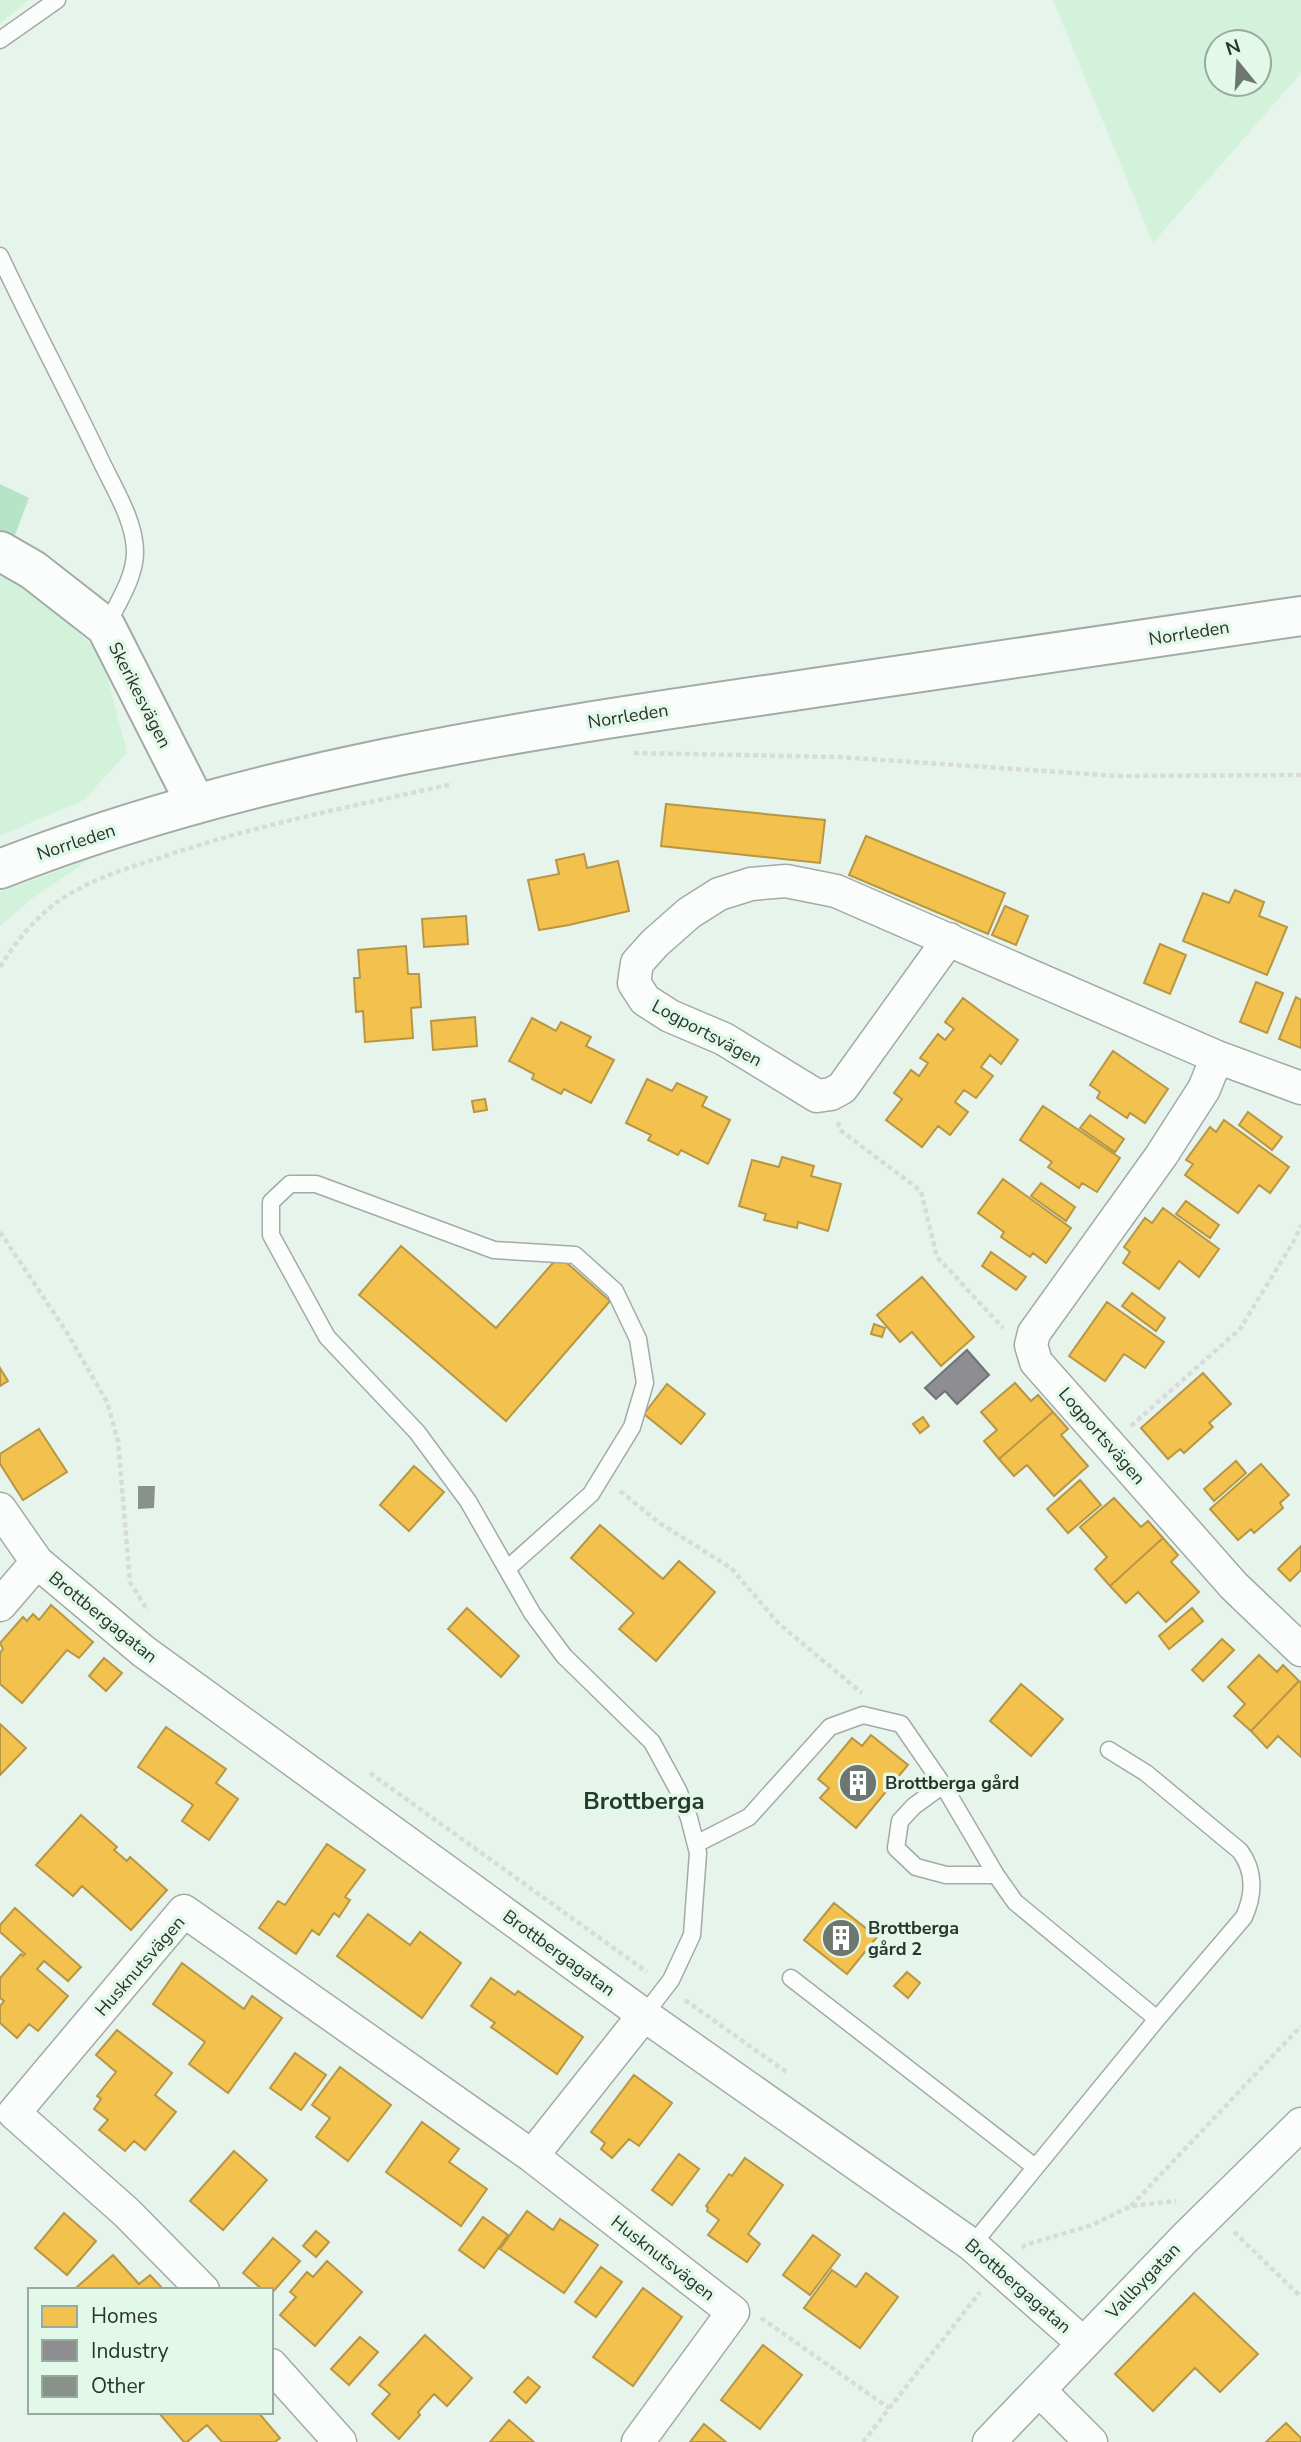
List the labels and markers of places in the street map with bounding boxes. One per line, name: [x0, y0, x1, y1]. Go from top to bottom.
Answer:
building icon: Brottberga gård: [837, 1762, 879, 1804]
place label: Brottberga gård: [885, 1771, 1019, 1795]
place label: Brottberga gård 2: [868, 1916, 959, 1961]
building icon: Brottberga gård 2: [820, 1917, 862, 1959]

